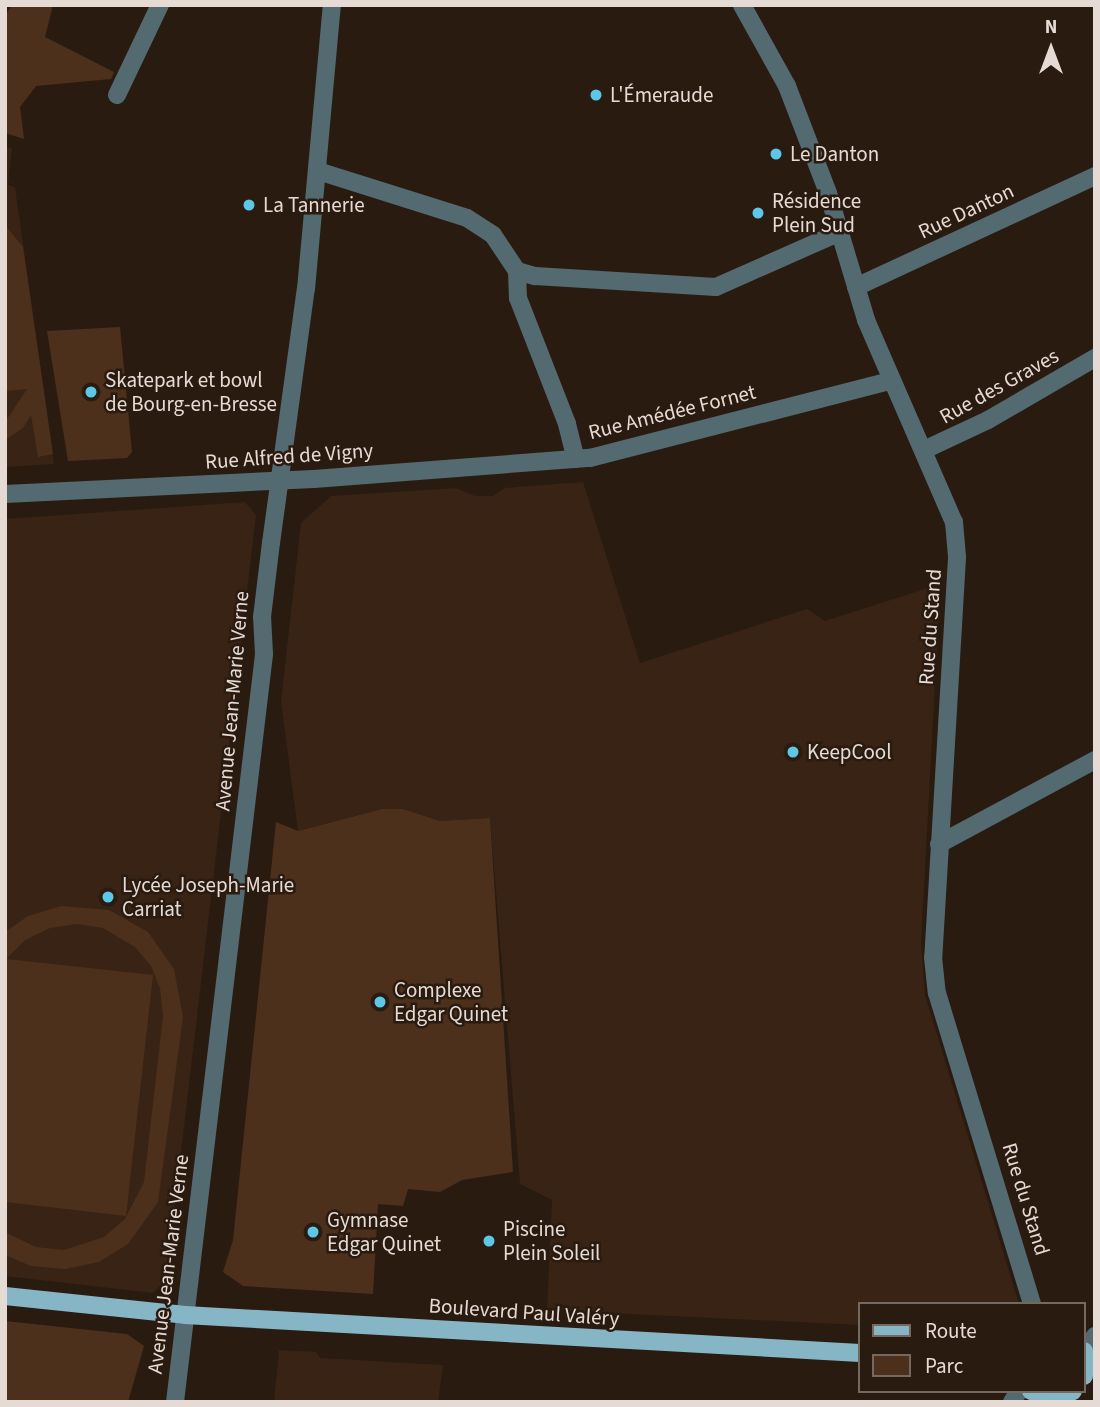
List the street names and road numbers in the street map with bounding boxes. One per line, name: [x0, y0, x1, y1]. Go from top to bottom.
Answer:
street label: Rue Danton: [914, 178, 1018, 244]
street label: Rue des Graves: [935, 343, 1063, 429]
street label: Rue Amédée Fornet: [586, 379, 758, 445]
street label: Rue Alfred de Vigny: [204, 438, 374, 474]
street label: Rue du Stand: [913, 568, 947, 686]
street label: Avenue Jean-Marie Verne: [210, 590, 254, 812]
street label: Rue du Stand: [997, 1140, 1055, 1258]
street label: Avenue Jean-Marie Verne: [142, 1153, 194, 1375]
street label: Boulevard Paul Valéry: [428, 1293, 620, 1331]

